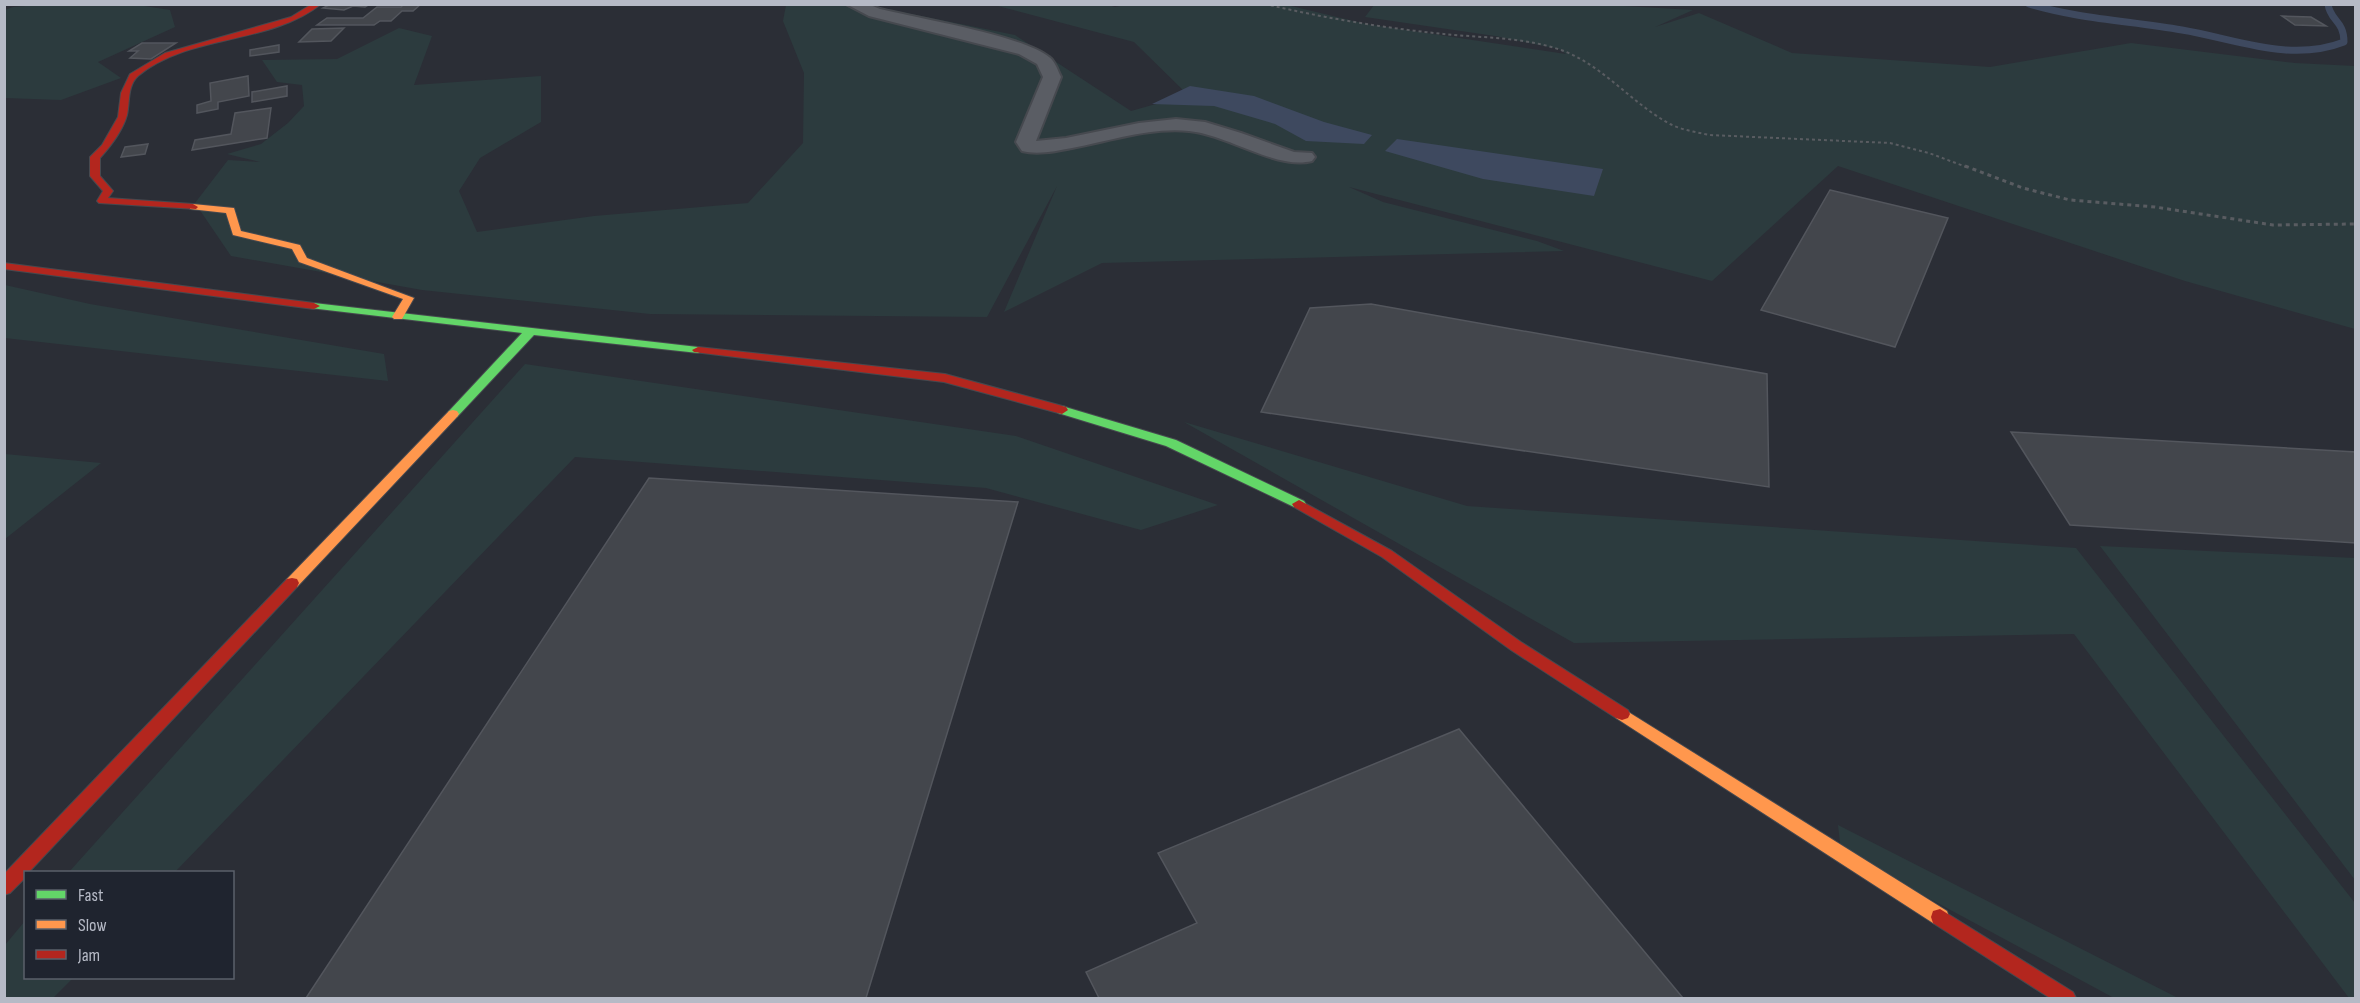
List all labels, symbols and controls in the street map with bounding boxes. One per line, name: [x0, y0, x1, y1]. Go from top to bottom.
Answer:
legend: [24, 871, 234, 979]
text: Fast: [78, 885, 104, 906]
text: Slow: [78, 915, 107, 936]
text: Jam: [77, 945, 100, 966]

